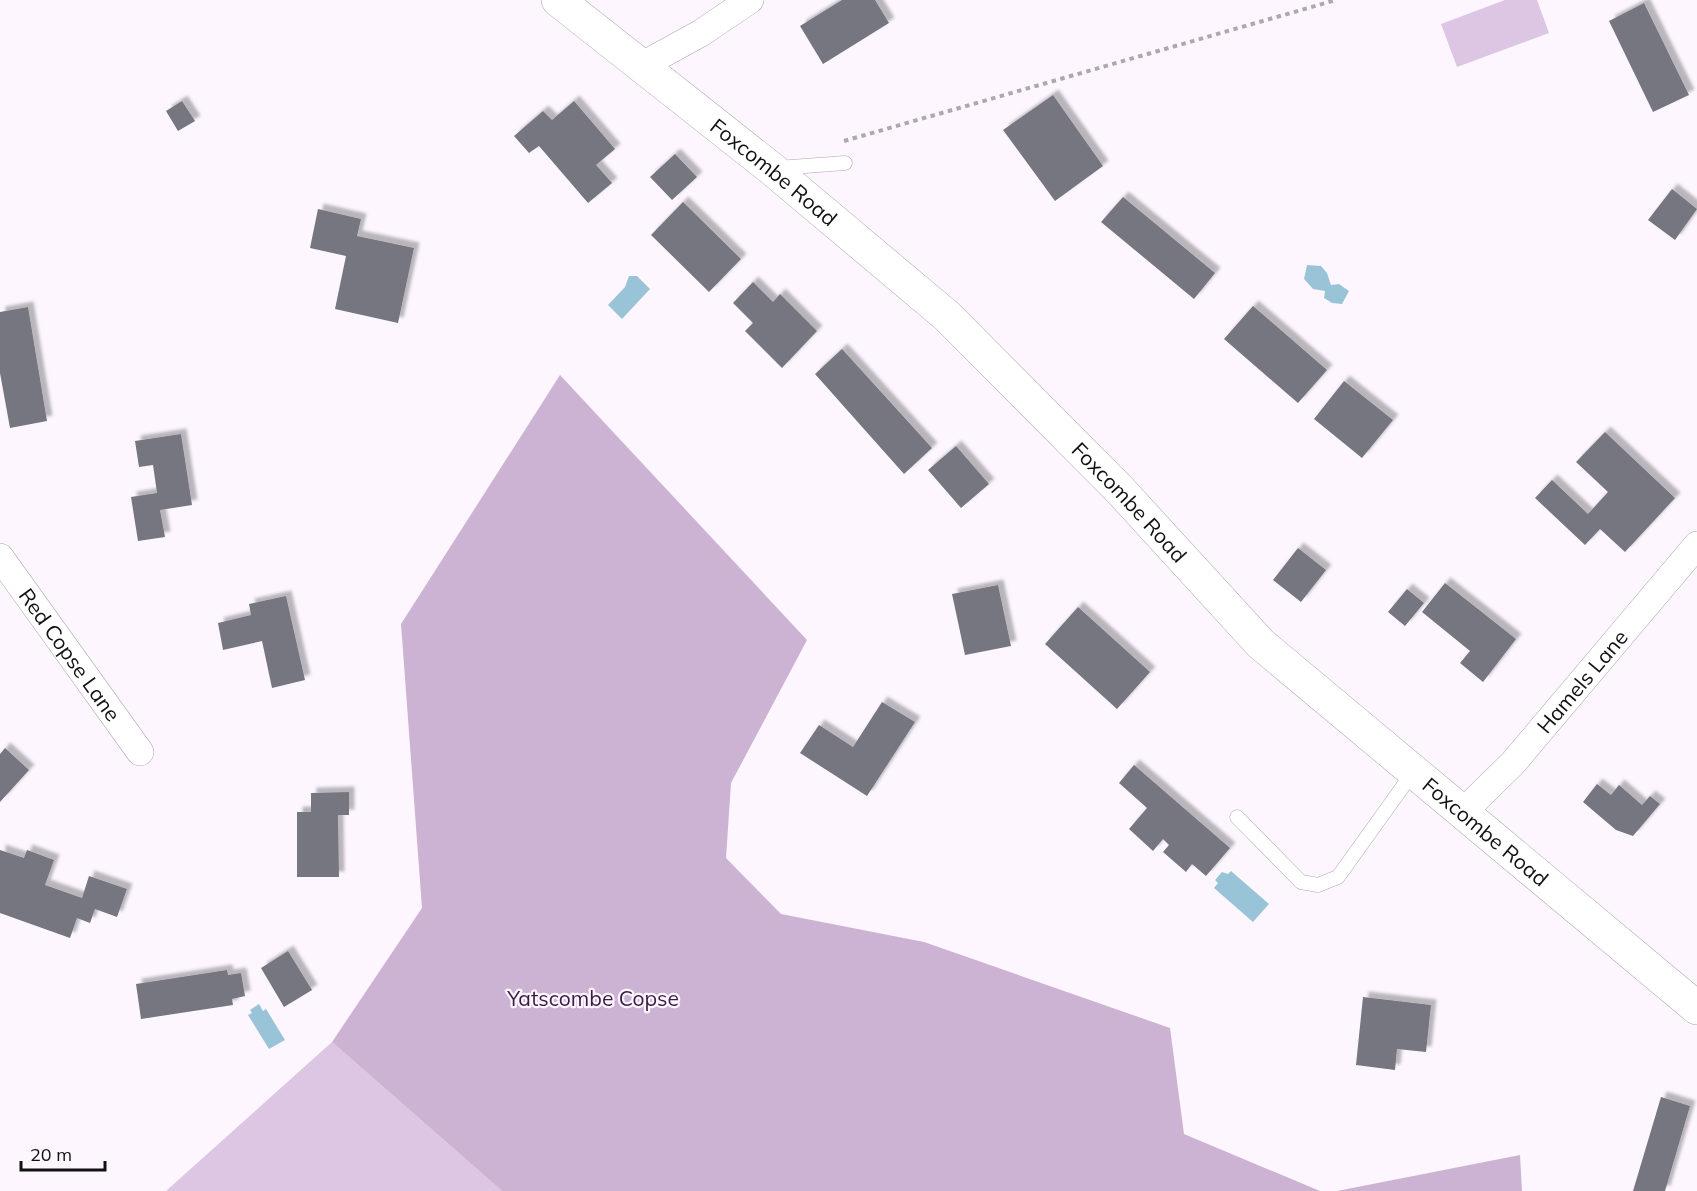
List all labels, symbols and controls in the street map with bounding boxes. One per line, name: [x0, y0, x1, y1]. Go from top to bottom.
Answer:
street label: Foxcombe Road: [705, 113, 843, 231]
street label: Foxcombe Road: [1067, 436, 1193, 568]
street label: Red Copse Lane: [14, 583, 126, 726]
street label: Hamels Lane: [1531, 624, 1633, 738]
street label: Foxcombe Road: [1417, 772, 1554, 891]
park label: Yatscombe Copse: [506, 985, 679, 1011]
scale bar: [21, 1134, 105, 1172]
text: 20 m: [30, 1143, 72, 1166]

